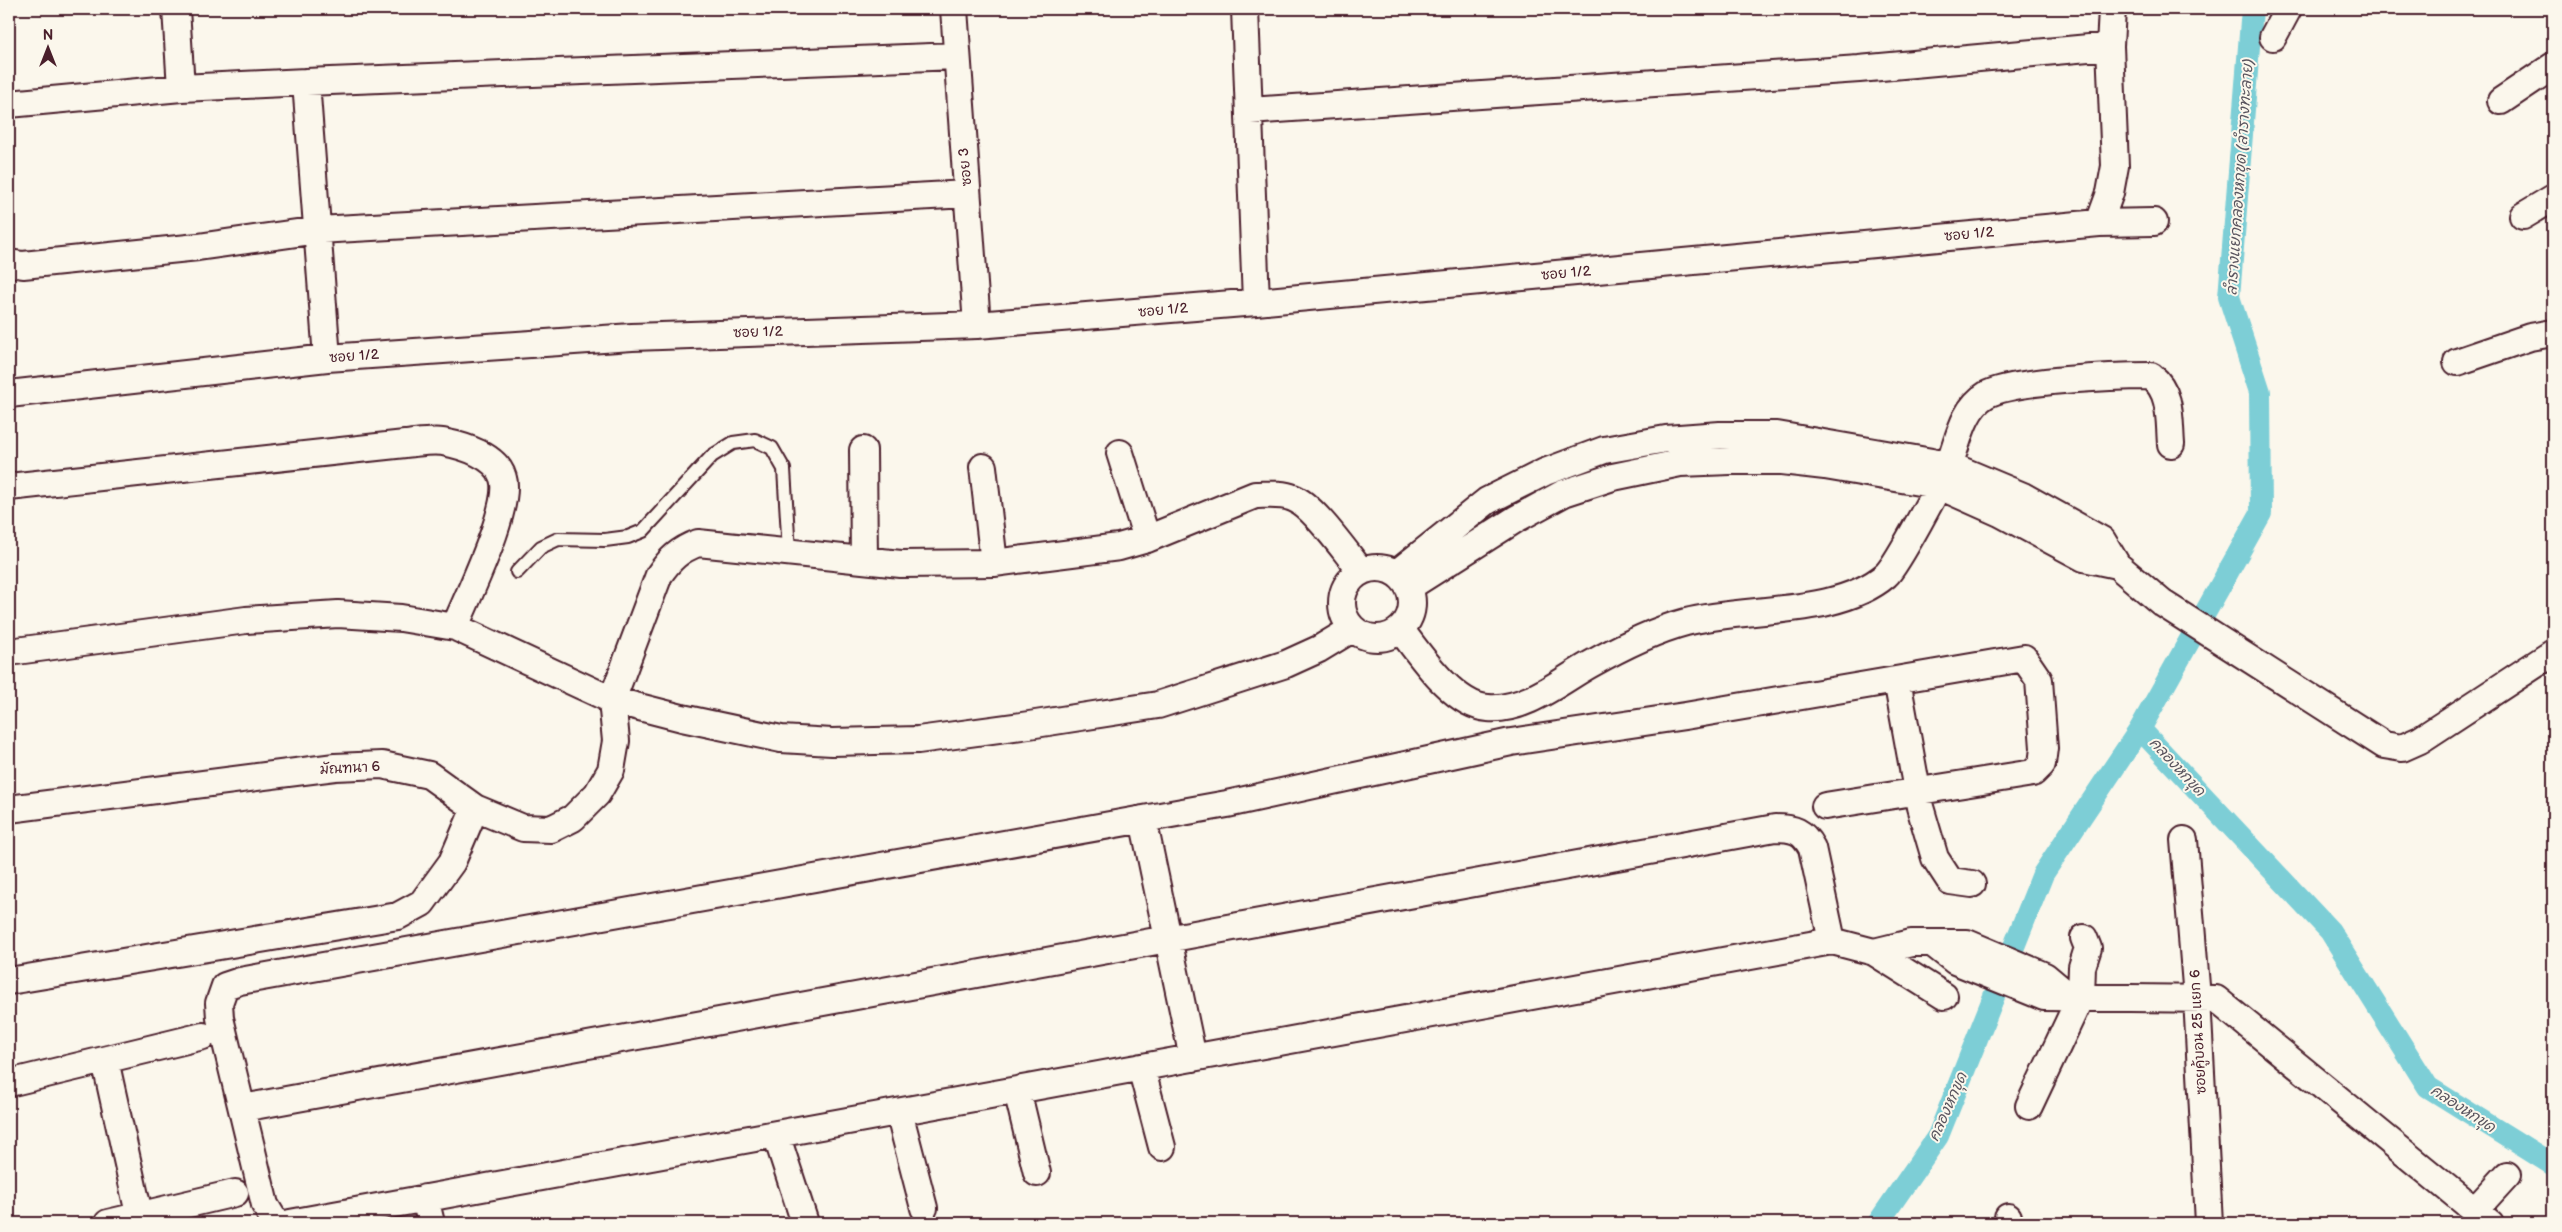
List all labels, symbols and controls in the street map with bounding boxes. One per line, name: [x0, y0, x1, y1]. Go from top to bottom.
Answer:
north arrow: [22, 22, 72, 72]
text: N: [43, 27, 53, 44]
water label: ลำรางแยกคลองหกขุด (ลำรางทะลาย): [2221, 57, 2259, 296]
street label: ซอย 3: [955, 147, 975, 187]
street label: ซอย 1/2: [1943, 223, 1995, 245]
street label: ซอย 1/2: [1540, 262, 1592, 284]
street label: ซอย 1/2: [1137, 299, 1189, 321]
street label: ซอย 1/2: [733, 323, 784, 341]
street label: ซอย 1/2: [329, 346, 380, 366]
water label: คลองหกขุด: [2144, 734, 2209, 801]
street label: มัณฑนา 6: [319, 758, 381, 778]
street label: ซอยคู้บอน 25 แยก 6: [2186, 969, 2211, 1095]
water label: คลองหกขุด: [1924, 1069, 1973, 1145]
water label: คลองหกขุด: [2427, 1081, 2499, 1138]

